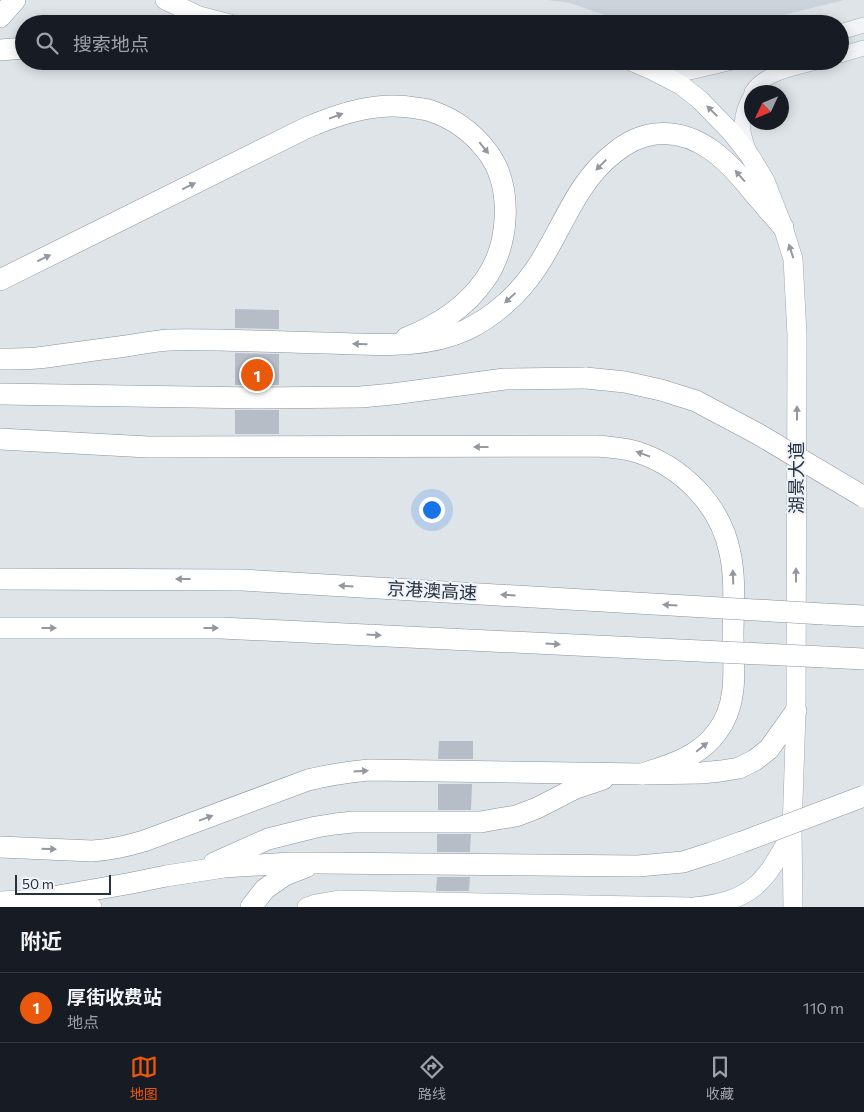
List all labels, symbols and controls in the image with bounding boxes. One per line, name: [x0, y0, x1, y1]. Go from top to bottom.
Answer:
search box: [15, 15, 849, 70]
icon: search: [33, 29, 61, 57]
text: 搜索地点: [73, 32, 149, 55]
north arrow: [744, 85, 789, 130]
one-way arrow: [706, 105, 718, 117]
one-way arrow: [328, 112, 343, 119]
one-way arrow: [478, 141, 489, 154]
one-way arrow: [595, 158, 607, 170]
one-way arrow: [735, 170, 746, 183]
one-way arrow: [182, 182, 196, 190]
one-way arrow: [786, 243, 794, 258]
one-way arrow: [36, 254, 51, 262]
one-way arrow: [505, 292, 517, 304]
one-way arrow: [352, 340, 368, 348]
pin: 1: [241, 356, 273, 394]
one-way arrow: [793, 404, 801, 420]
street label: 湖景大道: [785, 442, 807, 514]
one-way arrow: [473, 443, 489, 451]
one-way arrow: [635, 450, 650, 457]
your location: [419, 497, 445, 523]
one-way arrow: [792, 567, 800, 583]
one-way arrow: [728, 569, 736, 585]
one-way arrow: [175, 575, 191, 583]
street label: 京港澳高速: [387, 577, 478, 603]
one-way arrow: [337, 581, 353, 589]
one-way arrow: [500, 591, 516, 599]
one-way arrow: [662, 600, 678, 608]
one-way arrow: [41, 624, 57, 632]
one-way arrow: [203, 624, 219, 632]
one-way arrow: [366, 632, 382, 640]
one-way arrow: [546, 640, 562, 648]
one-way arrow: [695, 742, 708, 753]
one-way arrow: [353, 767, 369, 775]
one-way arrow: [199, 814, 214, 822]
one-way arrow: [41, 845, 57, 853]
scale bar: [15, 872, 111, 895]
text: 50 m: [22, 875, 54, 892]
text: 附近: [20, 928, 62, 953]
text: 厚街收费站: [67, 985, 162, 1008]
text: 1: [32, 998, 40, 1017]
text: 110 m: [803, 998, 844, 1017]
text: 地点: [67, 1012, 99, 1031]
tab: 地图: [130, 1053, 158, 1103]
tab: 路线: [418, 1053, 446, 1103]
tab: 收藏: [706, 1053, 734, 1103]

